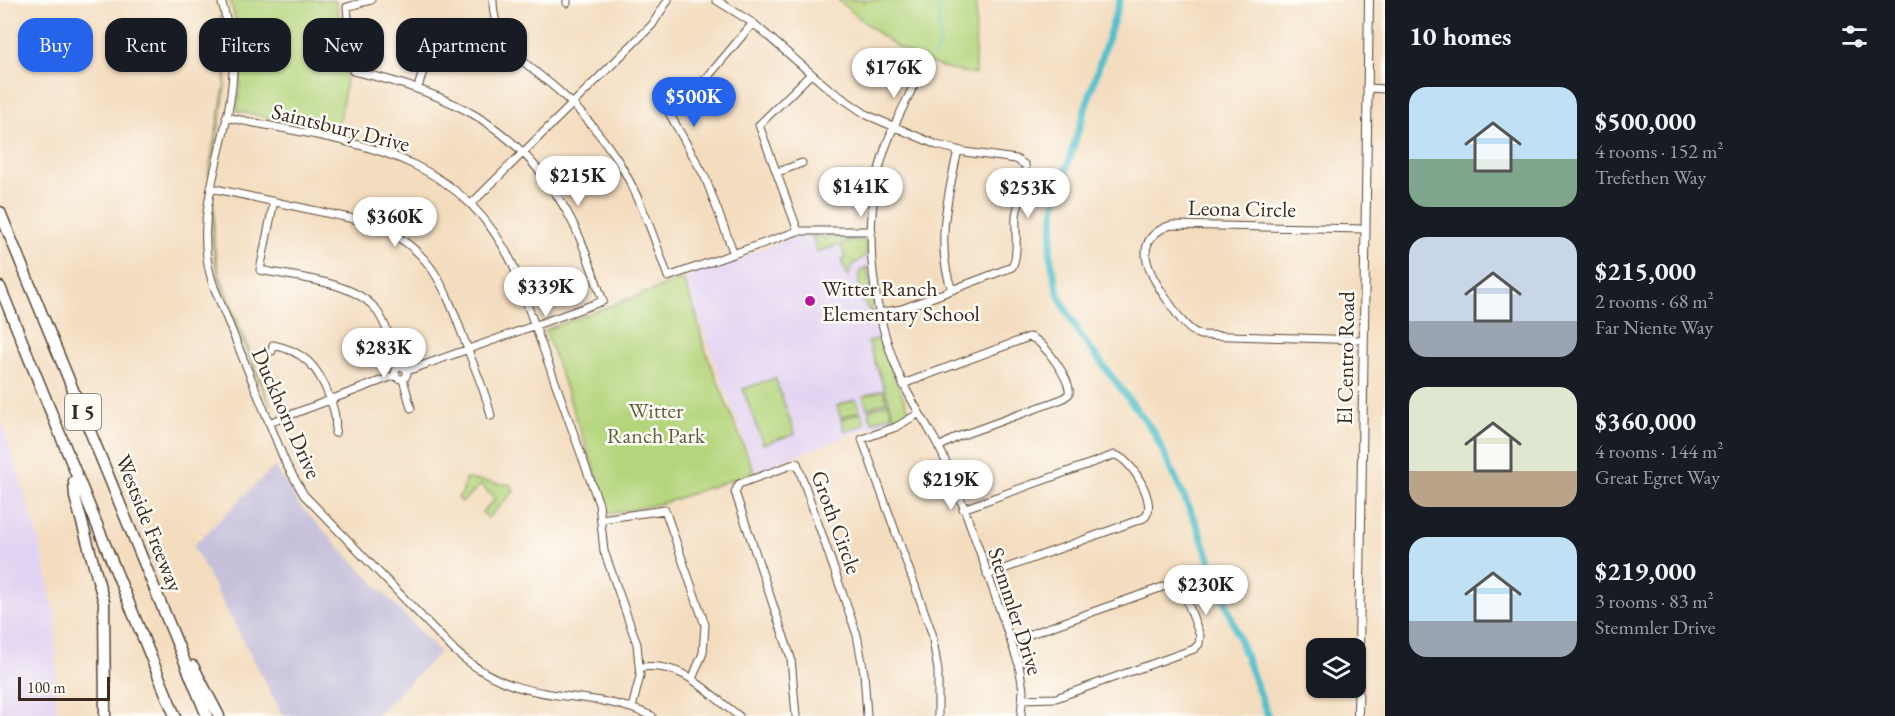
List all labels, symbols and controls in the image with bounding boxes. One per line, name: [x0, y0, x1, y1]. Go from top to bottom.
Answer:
chip: Buy: [18, 18, 93, 72]
chip: Rent: [105, 18, 187, 72]
chip: Filters: [199, 18, 291, 72]
chip: New: [303, 18, 384, 72]
chip: Apartment: [396, 18, 527, 72]
text: 10 homes: [1409, 19, 1511, 53]
icon: filters: [1838, 20, 1871, 53]
pin: $176K: [852, 48, 936, 99]
text: $176K: [866, 54, 922, 80]
pin: $500K: [652, 77, 736, 128]
text: $500K: [666, 83, 722, 109]
street label: Saintsbury Drive: [269, 96, 413, 159]
text: $500,000: [1595, 104, 1696, 138]
icon: home: [1457, 111, 1529, 183]
text: 4 rooms · 152 m²: [1595, 138, 1723, 164]
pin: $215K: [536, 156, 620, 207]
text: $215K: [550, 162, 606, 188]
text: Trefethen Way: [1595, 164, 1706, 190]
pin: $141K: [819, 167, 903, 218]
pin: $253K: [986, 168, 1070, 219]
text: $141K: [833, 173, 889, 199]
text: $253K: [1000, 174, 1056, 200]
street label: Leona Circle: [1188, 193, 1297, 224]
pin: $360K: [353, 197, 437, 248]
text: $360K: [367, 203, 423, 229]
text: $215,000: [1595, 254, 1696, 288]
icon: home: [1457, 261, 1529, 333]
pin: $339K: [504, 267, 588, 318]
text: $339K: [518, 273, 574, 299]
place label: Witter Ranch Elementary School: [822, 274, 980, 328]
text: 2 rooms · 68 m²: [1595, 288, 1714, 314]
street label: El Centro Road: [1330, 290, 1361, 425]
marker: Witter Ranch Elementary School: [803, 294, 817, 308]
text: Far Niente Way: [1595, 314, 1713, 340]
pin: $283K: [342, 328, 426, 379]
text: $283K: [356, 334, 412, 360]
street label: Duckhorn Drive: [245, 343, 328, 483]
road number: I 5: [65, 394, 101, 430]
park label: Witter Ranch Park: [607, 396, 706, 450]
text: $360,000: [1595, 404, 1696, 438]
icon: home: [1457, 411, 1529, 483]
text: 4 rooms · 144 m²: [1595, 438, 1723, 464]
street label: Westside Freeway: [109, 450, 190, 596]
pin: $219K: [909, 460, 993, 511]
text: Great Egret Way: [1595, 464, 1720, 490]
street label: Groth Circle: [804, 466, 869, 578]
text: $219K: [923, 466, 979, 492]
street label: Stemmler Drive: [981, 544, 1050, 679]
text: $219,000: [1595, 554, 1696, 588]
icon: home: [1457, 561, 1529, 633]
pin: $230K: [1164, 565, 1248, 616]
text: $230K: [1178, 571, 1234, 597]
text: 3 rooms · 83 m²: [1595, 588, 1714, 614]
text: Stemmler Drive: [1595, 614, 1716, 640]
map controls: [1306, 638, 1366, 698]
button: layers: [1306, 638, 1366, 698]
scale bar: [18, 674, 110, 702]
text: 100 m: [27, 677, 66, 698]

